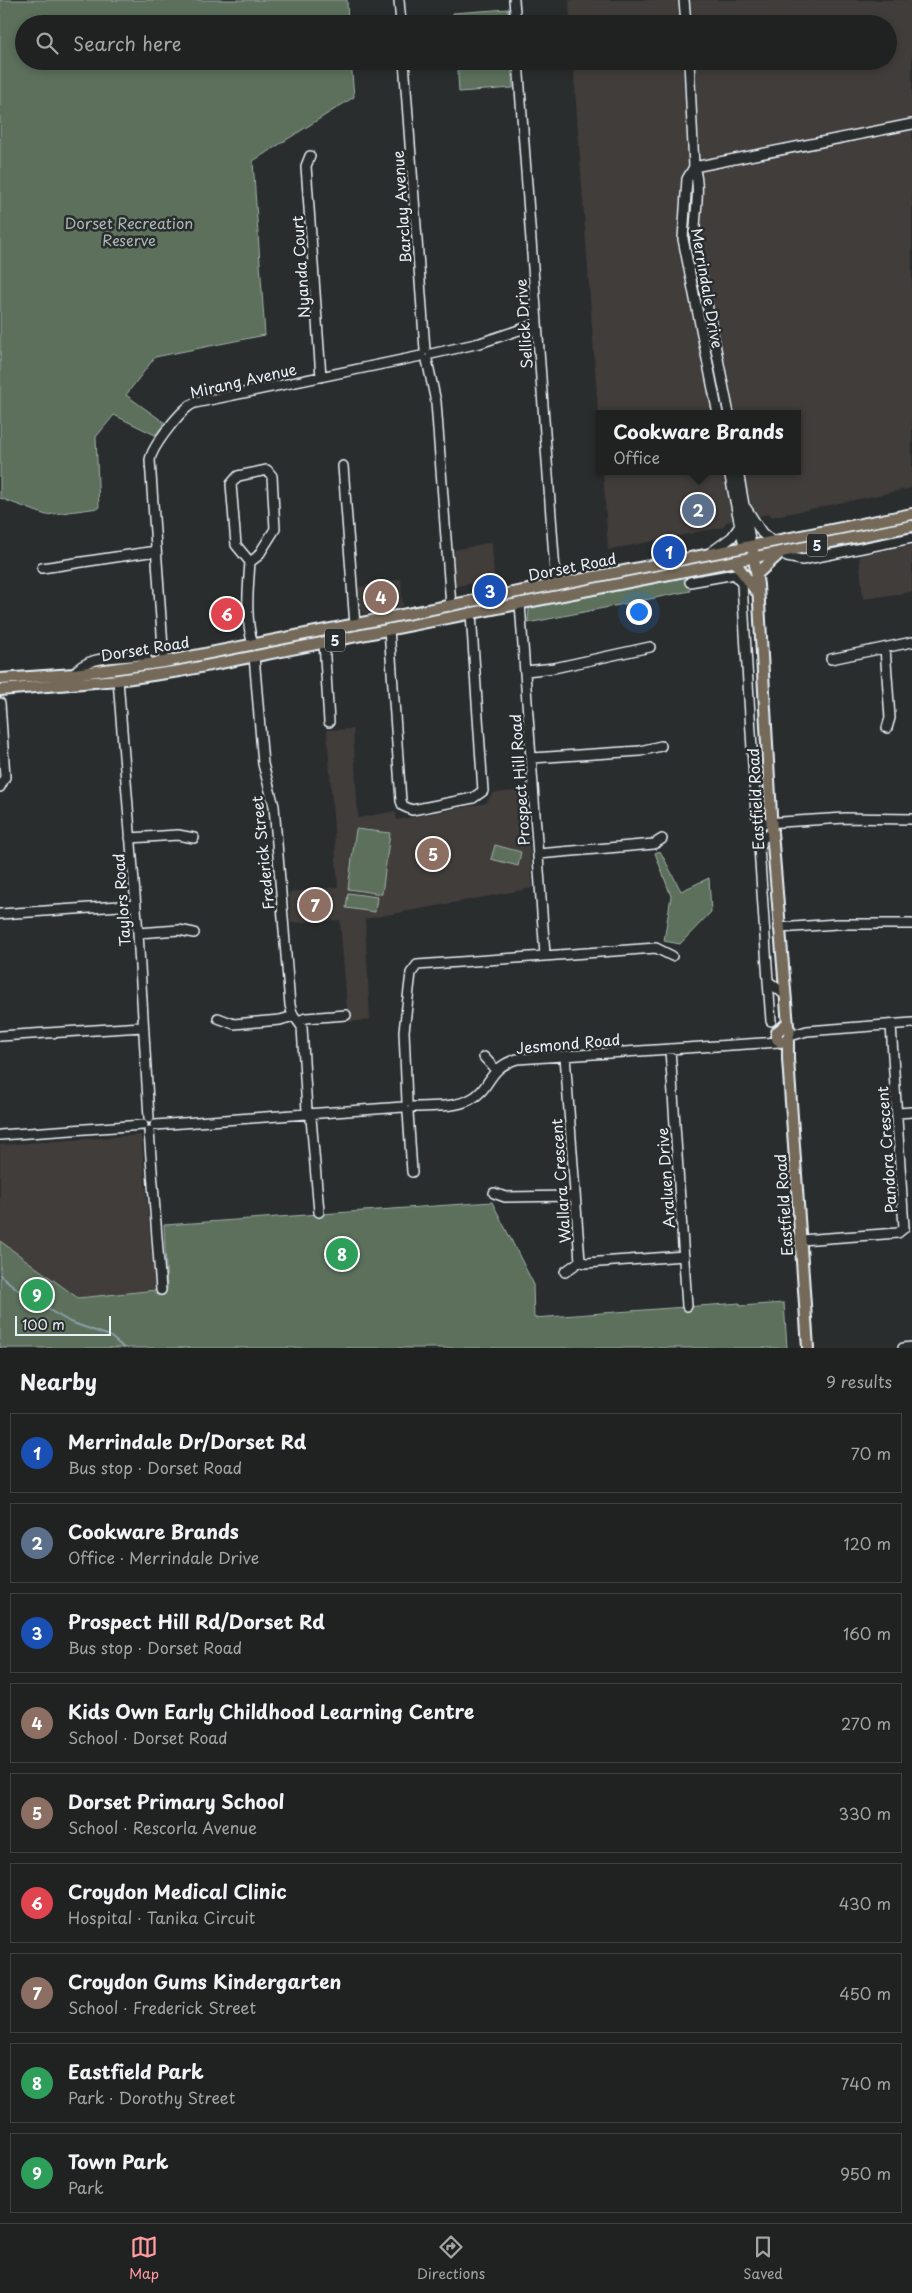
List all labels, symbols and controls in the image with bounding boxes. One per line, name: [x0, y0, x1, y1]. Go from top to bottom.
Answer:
search box: [15, 15, 897, 70]
icon: search: [33, 29, 61, 57]
text: Search here: [73, 29, 182, 57]
street label: Barclay Avenue: [386, 150, 416, 264]
park label: Dorset Recreation Reserve: [65, 211, 193, 251]
street label: Nyanda Court: [285, 215, 315, 319]
street label: Merrindale Drive: [686, 226, 730, 350]
street label: Sellick Drive: [508, 278, 538, 370]
street label: Mirang Avenue: [187, 357, 299, 403]
popup: [596, 410, 801, 475]
text: Cookware Brands: [613, 417, 784, 445]
text: Office: [613, 445, 660, 469]
pin: 2: [682, 491, 714, 529]
pin: 1: [653, 533, 685, 571]
road number: 5: [807, 534, 827, 556]
street label: Dorset Road: [526, 546, 618, 586]
pin: 3: [474, 572, 506, 610]
pin: 4: [365, 578, 397, 616]
pin: 6: [211, 595, 243, 633]
your location: [626, 599, 652, 625]
road number: 5: [325, 628, 345, 652]
street label: Dorset Road: [99, 630, 191, 666]
street label: Prospect Hill Road: [503, 713, 535, 847]
street label: Eastfield Road: [741, 747, 769, 851]
street label: Frederick Street: [245, 795, 279, 911]
pin: 5: [417, 835, 449, 873]
street label: Taylors Road: [106, 853, 136, 947]
pin: 7: [299, 886, 331, 924]
street label: Jesmond Road: [515, 1027, 621, 1059]
street label: Pandora Crescent: [870, 1086, 902, 1214]
street label: Wallara Crescent: [544, 1118, 576, 1244]
street label: Araluen Drive: [650, 1127, 680, 1229]
street label: Eastfield Road: [768, 1153, 798, 1257]
pin: 8: [326, 1235, 358, 1273]
pin: 9: [21, 1276, 53, 1314]
scale bar: [15, 1313, 111, 1336]
text: 100 m: [22, 1314, 65, 1335]
text: Nearby: [20, 1365, 97, 1397]
text: 9 results: [826, 1369, 892, 1393]
text: Merrindale Dr/Dorset Rd: [68, 1427, 306, 1455]
text: 1: [33, 1441, 41, 1465]
text: 70 m: [851, 1441, 891, 1465]
text: Bus stop · Dorset Road: [68, 1455, 242, 1479]
text: Cookware Brands: [68, 1517, 239, 1545]
text: 2: [31, 1531, 43, 1555]
text: 120 m: [844, 1531, 891, 1555]
text: Office · Merrindale Drive: [68, 1545, 259, 1569]
text: Prospect Hill Rd/Dorset Rd: [68, 1607, 325, 1635]
text: 3: [32, 1621, 42, 1645]
text: 160 m: [843, 1621, 891, 1645]
text: Bus stop · Dorset Road: [68, 1635, 242, 1659]
text: Kids Own Early Childhood Learning Centre: [68, 1697, 474, 1725]
text: 4: [32, 1711, 42, 1735]
text: 270 m: [841, 1711, 891, 1735]
text: School · Dorset Road: [68, 1725, 228, 1749]
text: Dorset Primary School: [68, 1787, 284, 1815]
text: 5: [32, 1801, 42, 1825]
text: 330 m: [838, 1801, 891, 1825]
text: School · Rescorla Avenue: [68, 1815, 257, 1839]
text: Croydon Medical Clinic: [68, 1877, 287, 1905]
text: 6: [31, 1891, 43, 1915]
text: 430 m: [839, 1891, 891, 1915]
text: Hospital · Tanika Circuit: [68, 1905, 255, 1929]
text: Croydon Gums Kindergarten: [68, 1967, 341, 1995]
text: 7: [32, 1981, 42, 2005]
text: 450 m: [839, 1981, 891, 2005]
text: School · Frederick Street: [68, 1995, 256, 2019]
text: Eastfield Park: [68, 2057, 204, 2085]
text: 8: [32, 2071, 42, 2095]
text: 740 m: [841, 2071, 891, 2095]
text: Park · Dorothy Street: [68, 2085, 235, 2109]
text: Town Park: [68, 2147, 169, 2175]
text: 9: [32, 2161, 42, 2185]
text: 950 m: [840, 2161, 891, 2185]
text: Park: [68, 2175, 104, 2199]
tab: Map: [129, 2233, 159, 2284]
tab: Directions: [417, 2233, 485, 2284]
tab: Saved: [743, 2233, 783, 2284]

